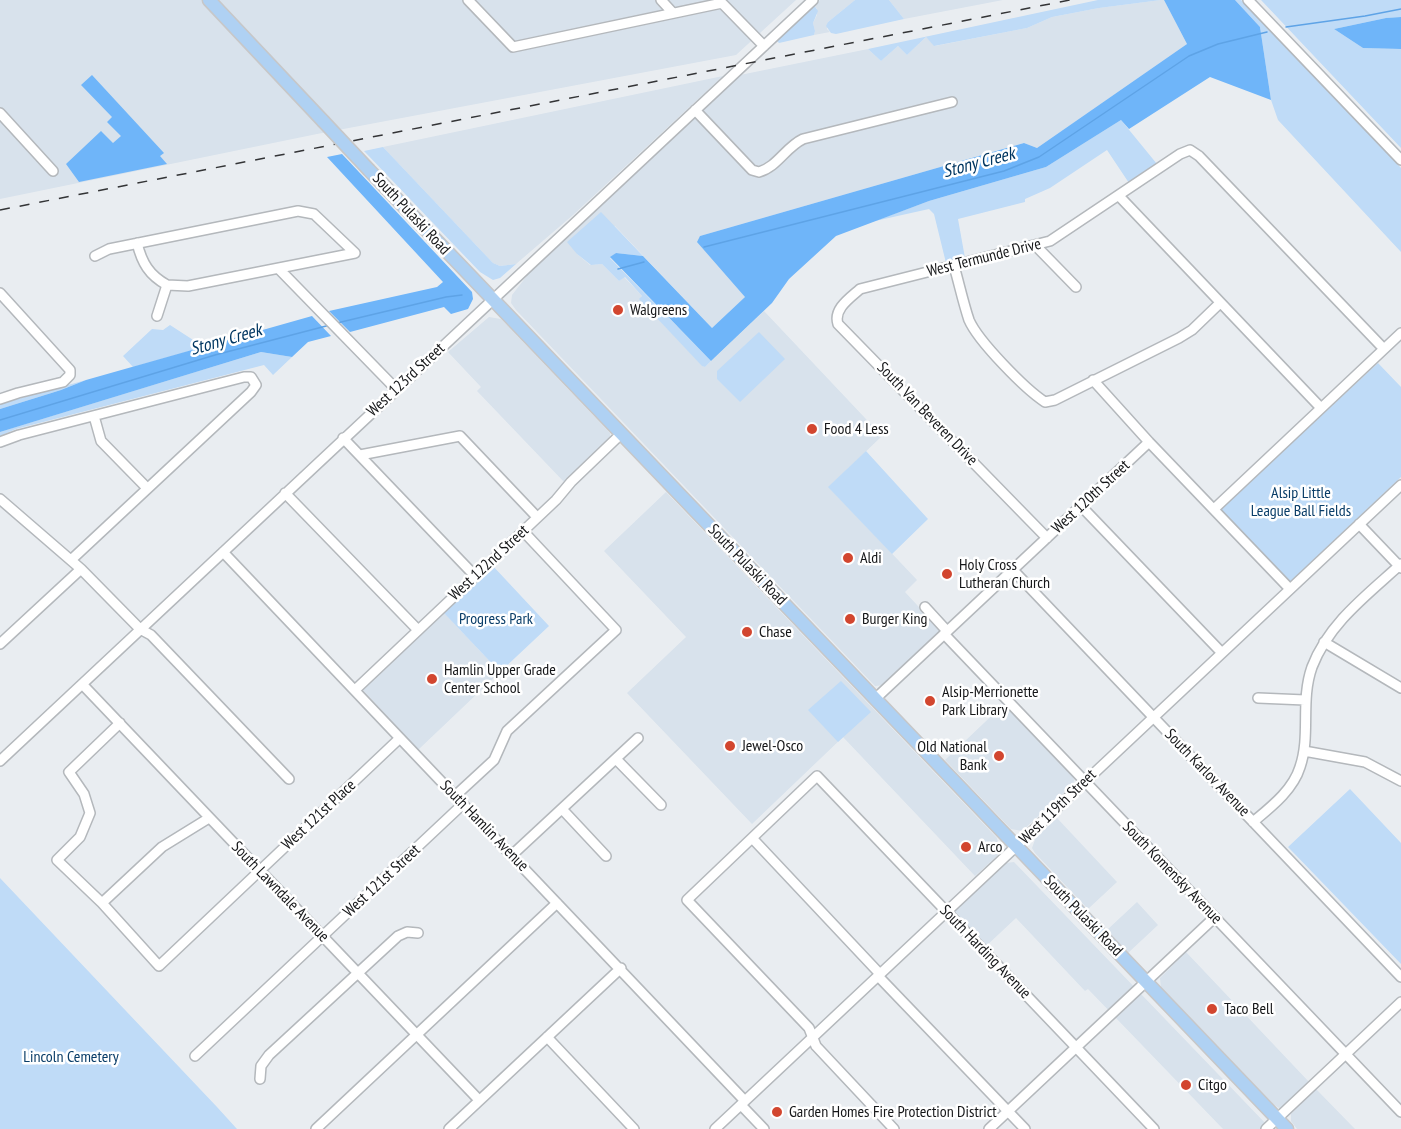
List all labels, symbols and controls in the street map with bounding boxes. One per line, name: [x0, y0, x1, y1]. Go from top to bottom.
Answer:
water label: Stony Creek: [941, 143, 1017, 183]
street label: South Pulaski Road: [368, 169, 454, 259]
street label: West Termunde Drive: [925, 235, 1043, 281]
place label: Walgreens: [630, 300, 687, 320]
marker: Walgreens: [611, 303, 625, 317]
water label: Stony Creek: [188, 319, 264, 361]
street label: West 123rd Street: [363, 339, 449, 421]
street label: South Van Beveren Drive: [873, 358, 981, 470]
place label: Food 4 Less: [824, 419, 889, 439]
marker: Food 4 Less: [805, 422, 819, 436]
street label: West 120th Street: [1048, 456, 1134, 538]
park label: Alsip Little League Ball Fields: [1251, 483, 1351, 521]
street label: West 122nd Street: [445, 521, 533, 605]
street label: South Pulaski Road: [704, 521, 790, 609]
place label: Aldi: [860, 548, 882, 568]
marker: Aldi: [841, 551, 855, 565]
place label: Holy Cross Lutheran Church: [959, 555, 1050, 593]
marker: Holy Cross Lutheran Church: [940, 567, 954, 581]
park label: Progress Park: [459, 609, 533, 629]
place label: Burger King: [862, 609, 927, 629]
marker: Burger King: [843, 612, 857, 626]
place label: Chase: [759, 622, 792, 642]
marker: Chase: [740, 625, 754, 639]
place label: Hamlin Upper Grade Center School: [444, 660, 556, 698]
marker: Hamlin Upper Grade Center School: [425, 672, 439, 686]
place label: Alsip-Merrionette Park Library: [942, 682, 1039, 720]
marker: Alsip-Merrionette Park Library: [923, 694, 937, 708]
street label: South Karlov Avenue: [1160, 725, 1254, 821]
place label: Jewel-Osco: [742, 736, 803, 756]
place label: Old National Bank: [917, 737, 987, 775]
marker: Jewel-Osco: [723, 739, 737, 753]
marker: Old National Bank: [992, 749, 1006, 763]
street label: West 119th Street: [1016, 766, 1100, 848]
street label: West 121st Place: [278, 776, 360, 854]
street label: South Hamlin Avenue: [436, 777, 532, 875]
street label: South Komensky Avenue: [1118, 818, 1226, 928]
place label: Arco: [978, 837, 1002, 857]
street label: South Lawndale Avenue: [227, 838, 333, 946]
marker: Arco: [959, 840, 973, 854]
street label: West 121st Street: [340, 841, 424, 921]
street label: South Pulaski Road: [1040, 872, 1126, 960]
street label: South Harding Avenue: [935, 901, 1035, 1003]
place label: Taco Bell: [1224, 999, 1274, 1019]
marker: Taco Bell: [1205, 1002, 1219, 1016]
park label: Lincoln Cemetery: [23, 1047, 119, 1067]
place label: Citgo: [1198, 1075, 1227, 1095]
marker: Citgo: [1179, 1078, 1193, 1092]
place label: Garden Homes Fire Protection District: [789, 1102, 997, 1122]
marker: Garden Homes Fire Protection District: [770, 1105, 784, 1119]

